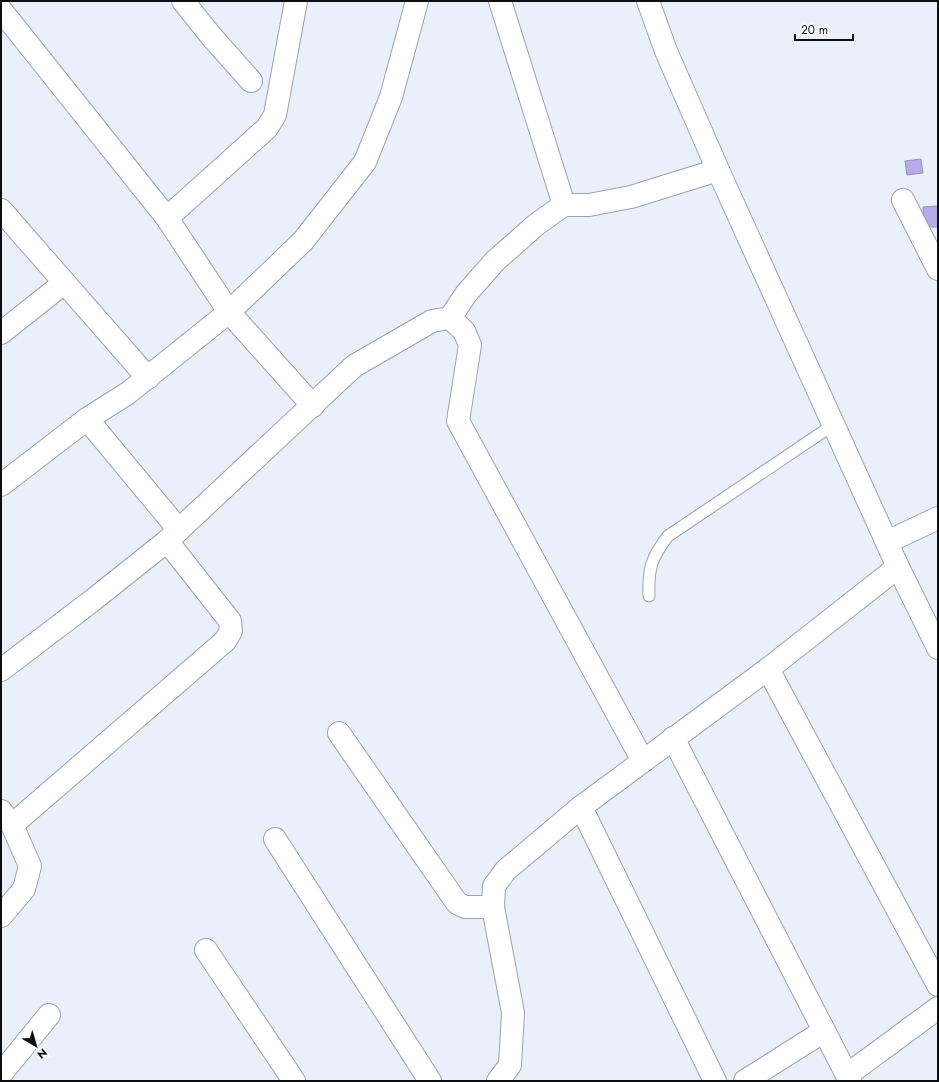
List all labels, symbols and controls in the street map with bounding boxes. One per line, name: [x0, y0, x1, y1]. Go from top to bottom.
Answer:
scale bar: [795, 16, 853, 42]
text: 20 m: [801, 21, 828, 39]
north arrow: [16, 1026, 56, 1066]
text: N: [34, 1045, 51, 1063]

